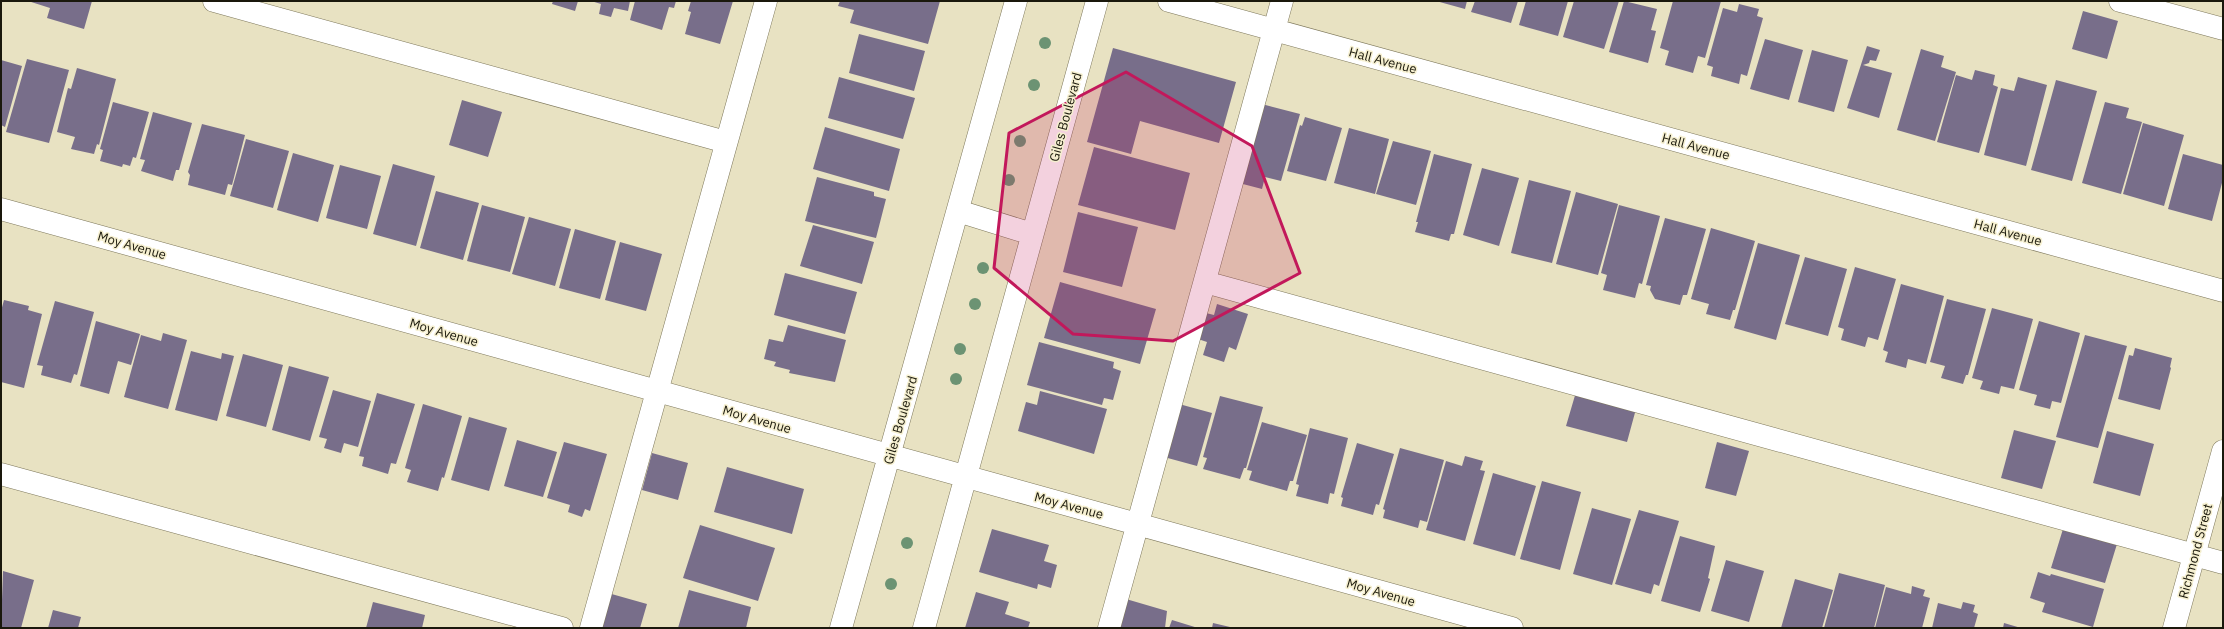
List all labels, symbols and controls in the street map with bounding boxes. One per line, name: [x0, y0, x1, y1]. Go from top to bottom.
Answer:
street label: Hall Avenue: [1347, 43, 1419, 78]
street label: Giles Boulevard: [1045, 71, 1086, 164]
street label: Hall Avenue: [1660, 129, 1732, 164]
street label: Hall Avenue: [1972, 215, 2044, 250]
street label: Moy Avenue: [96, 228, 168, 263]
street label: Moy Avenue: [408, 315, 480, 350]
street label: Giles Boulevard: [880, 374, 921, 466]
street label: Moy Avenue: [721, 402, 793, 437]
street label: Moy Avenue: [1033, 488, 1105, 523]
street label: Richmond Street: [2175, 502, 2216, 601]
street label: Moy Avenue: [1345, 575, 1417, 610]

